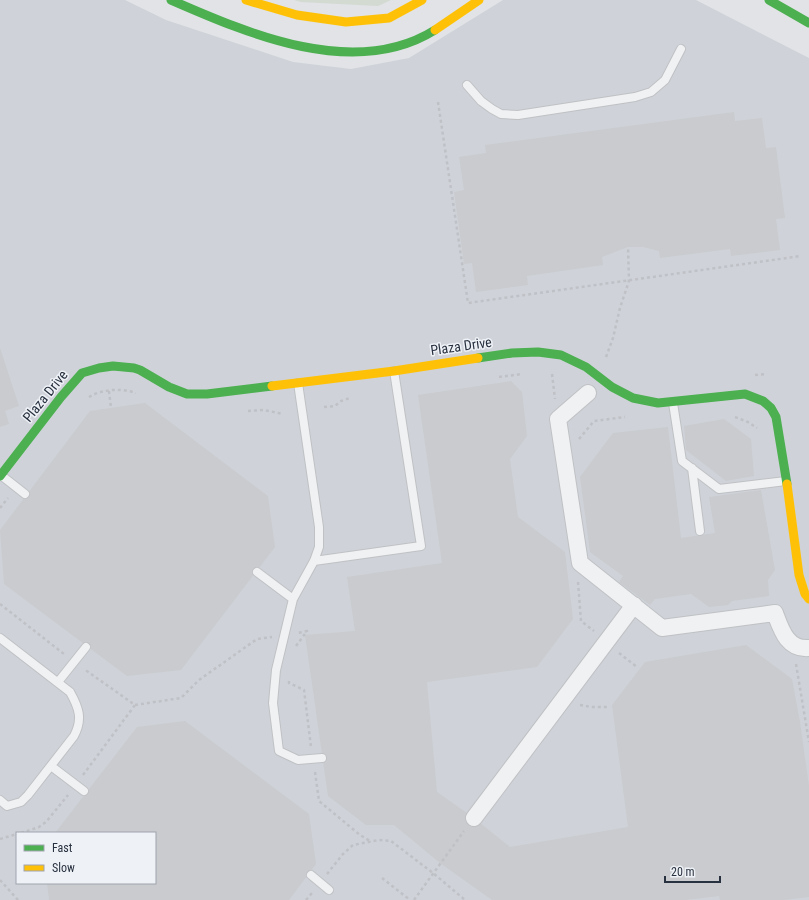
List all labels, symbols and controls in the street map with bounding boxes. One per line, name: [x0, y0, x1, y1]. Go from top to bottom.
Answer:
street label: Plaza Drive: [429, 334, 493, 358]
street label: Plaza Drive: [19, 367, 71, 425]
legend: [16, 832, 156, 884]
text: Fast: [52, 841, 73, 855]
scale bar: [665, 858, 720, 884]
text: Slow: [52, 861, 75, 875]
text: 20 m: [671, 865, 695, 879]

